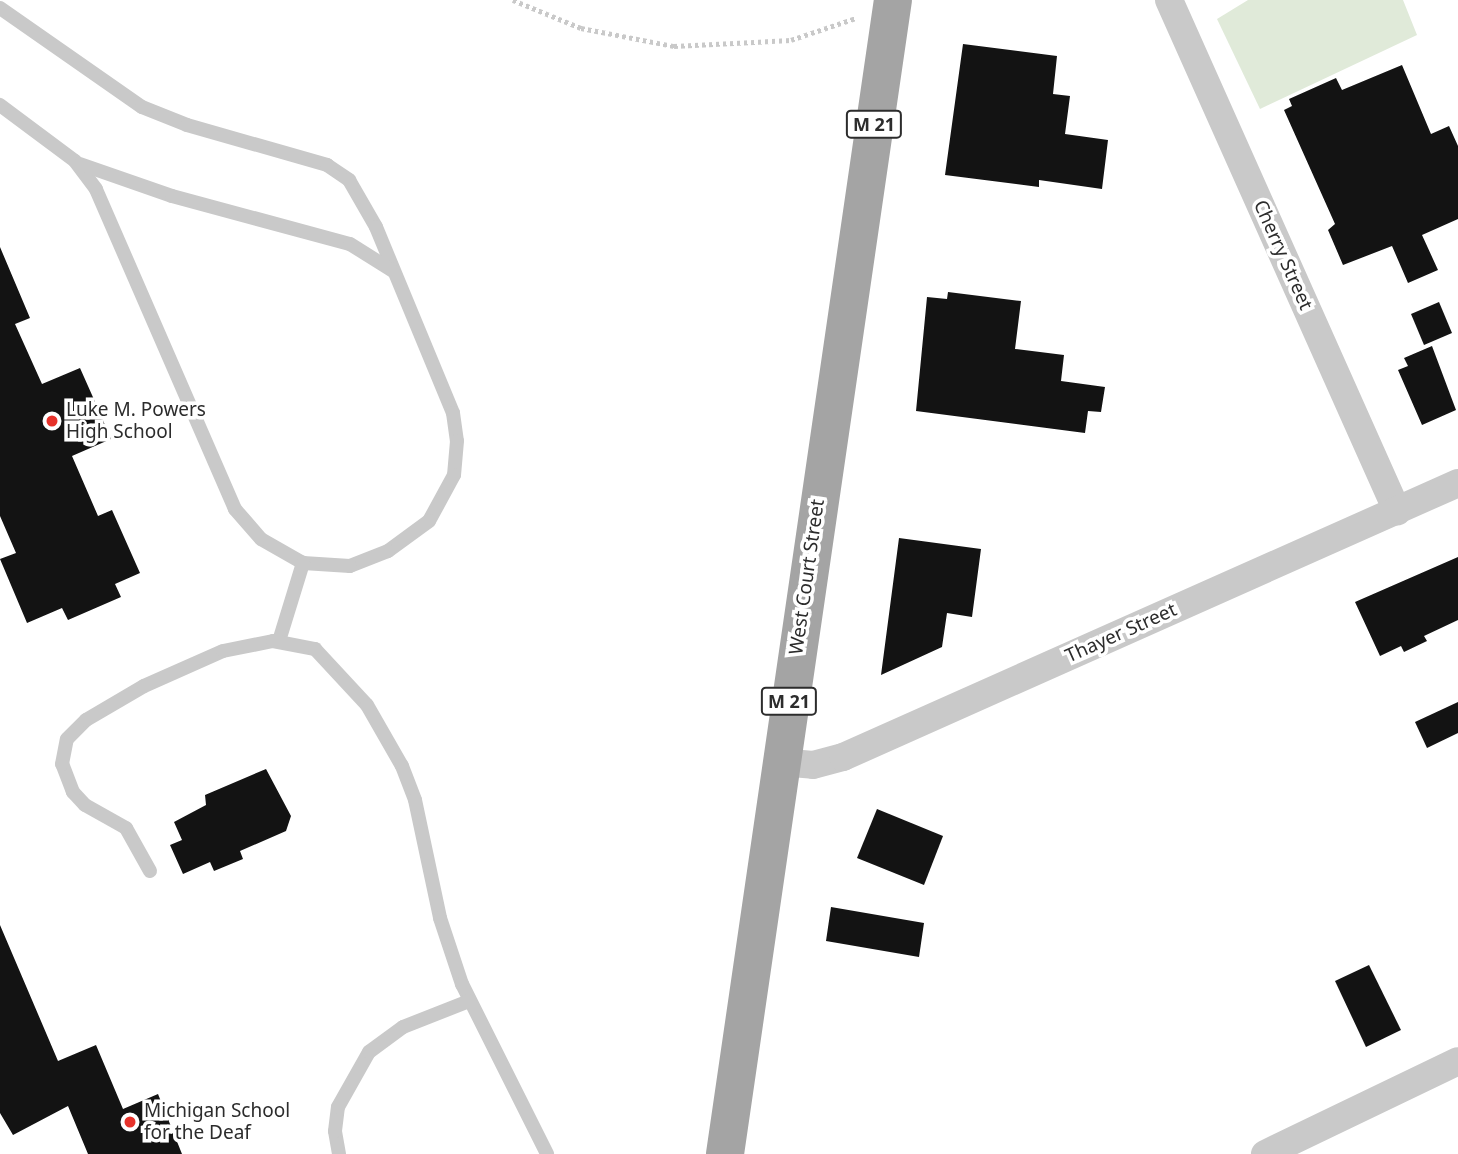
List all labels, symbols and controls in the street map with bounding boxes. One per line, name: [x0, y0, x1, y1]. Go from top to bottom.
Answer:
road number: M 21: [844, 110, 904, 139]
street label: Cherry Street: [1249, 197, 1317, 313]
place label: Luke M. Powers High School: [66, 399, 206, 443]
marker: Luke M. Powers High School: [44, 413, 60, 429]
street label: West Court Street: [785, 498, 829, 656]
street label: Thayer Street: [1062, 598, 1180, 668]
road number: M 21: [759, 686, 819, 716]
place label: Michigan School for the Deaf: [144, 1100, 290, 1144]
marker: Michigan School for the Deaf: [122, 1114, 138, 1130]

